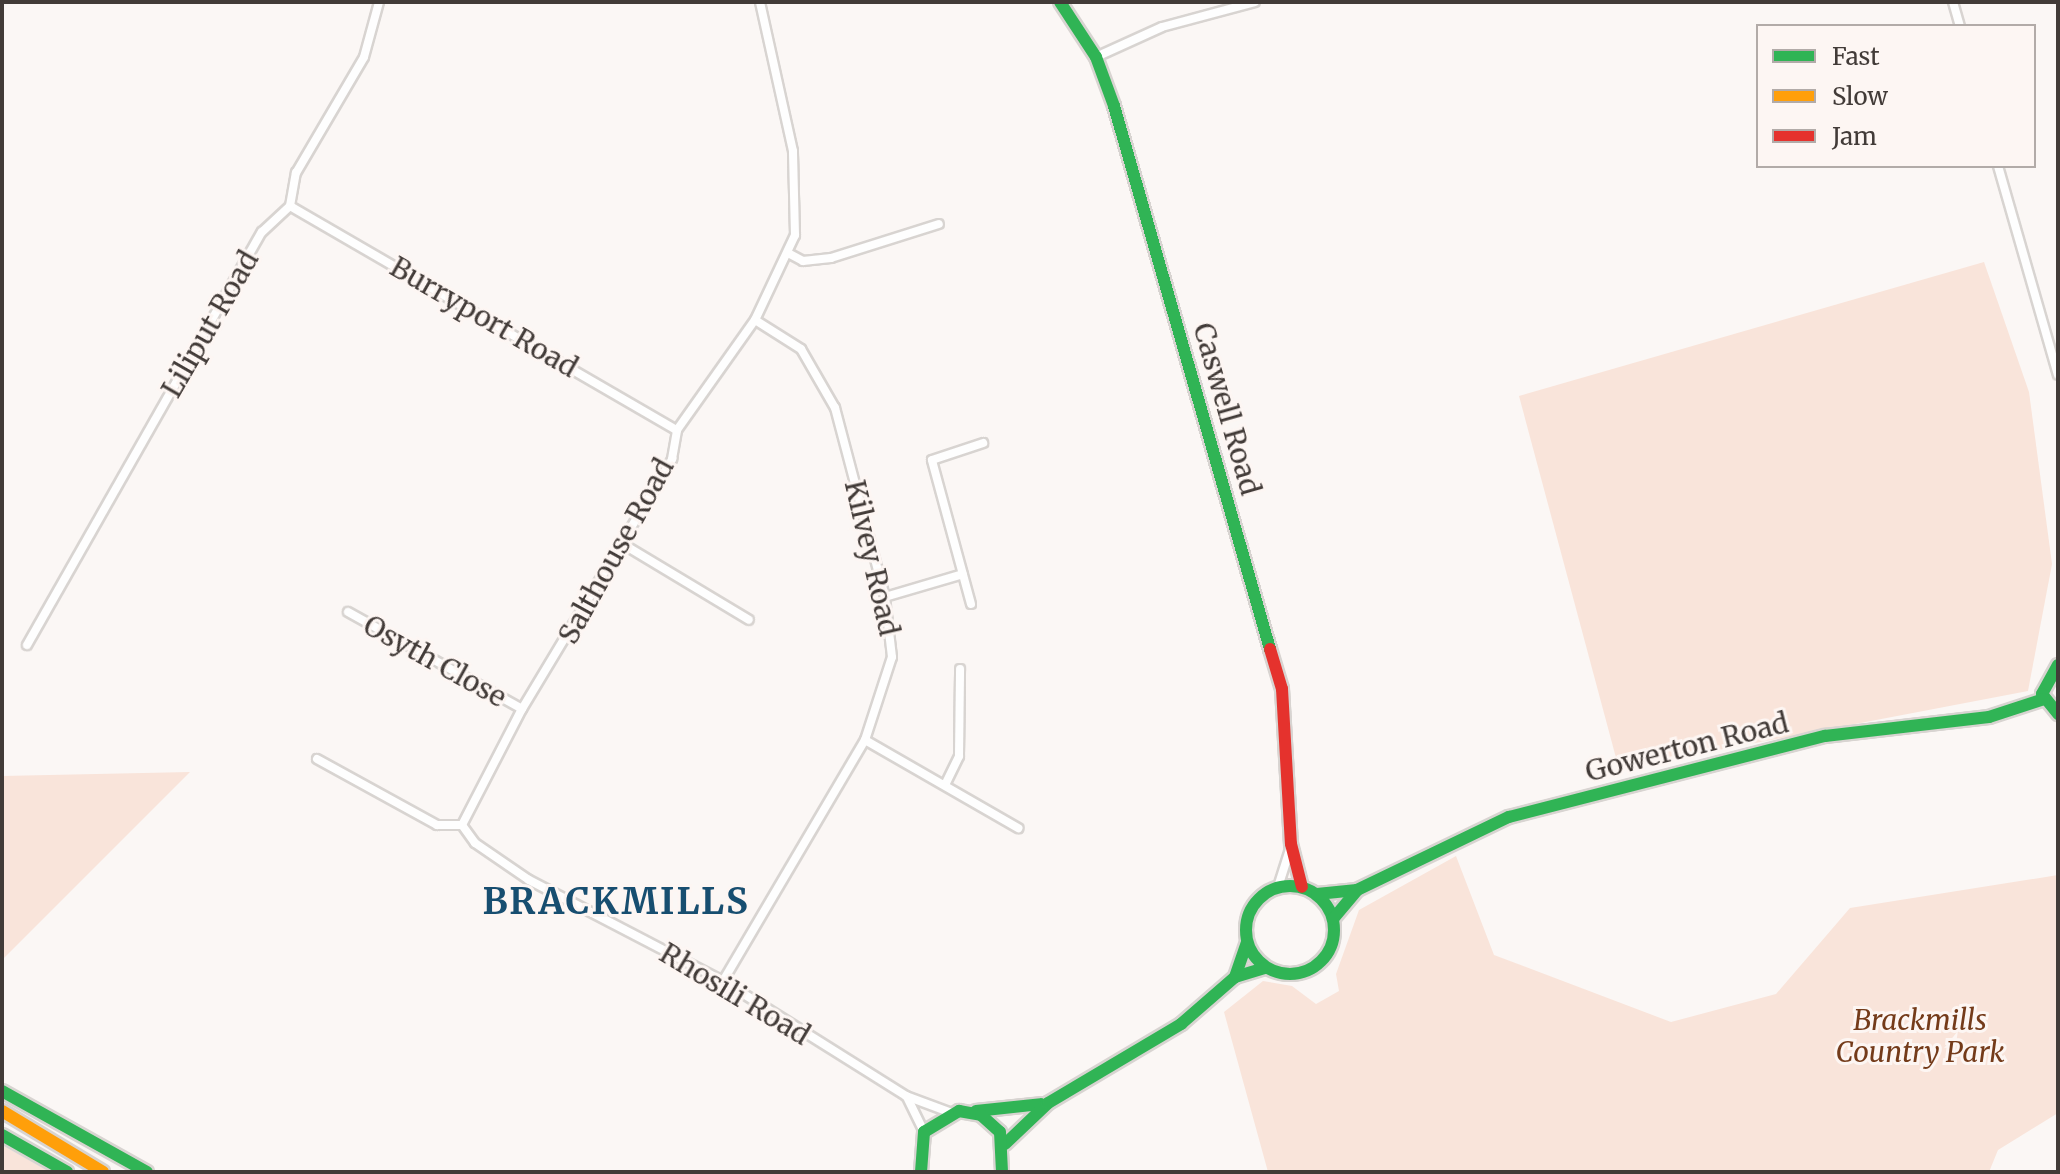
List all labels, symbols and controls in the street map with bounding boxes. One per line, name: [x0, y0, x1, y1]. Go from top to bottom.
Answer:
legend: [1756, 24, 2036, 168]
text: Fast: [1832, 41, 1880, 72]
text: Slow: [1832, 81, 1888, 112]
text: Jam: [1832, 121, 1877, 152]
street label: Liliput Road: [155, 245, 265, 403]
street label: Burryport Road: [384, 250, 584, 384]
street label: Caswell Road: [1186, 319, 1268, 499]
street label: Salthouse Road: [551, 452, 681, 650]
street label: Kilvey Road: [838, 477, 906, 639]
street label: Osyth Close: [358, 608, 512, 714]
street label: Gowerton Road: [1582, 706, 1792, 788]
district label: BRACKMILLS: [482, 880, 750, 924]
street label: Rhosili Road: [654, 936, 816, 1052]
park label: Brackmills Country Park: [1835, 1003, 2005, 1069]

